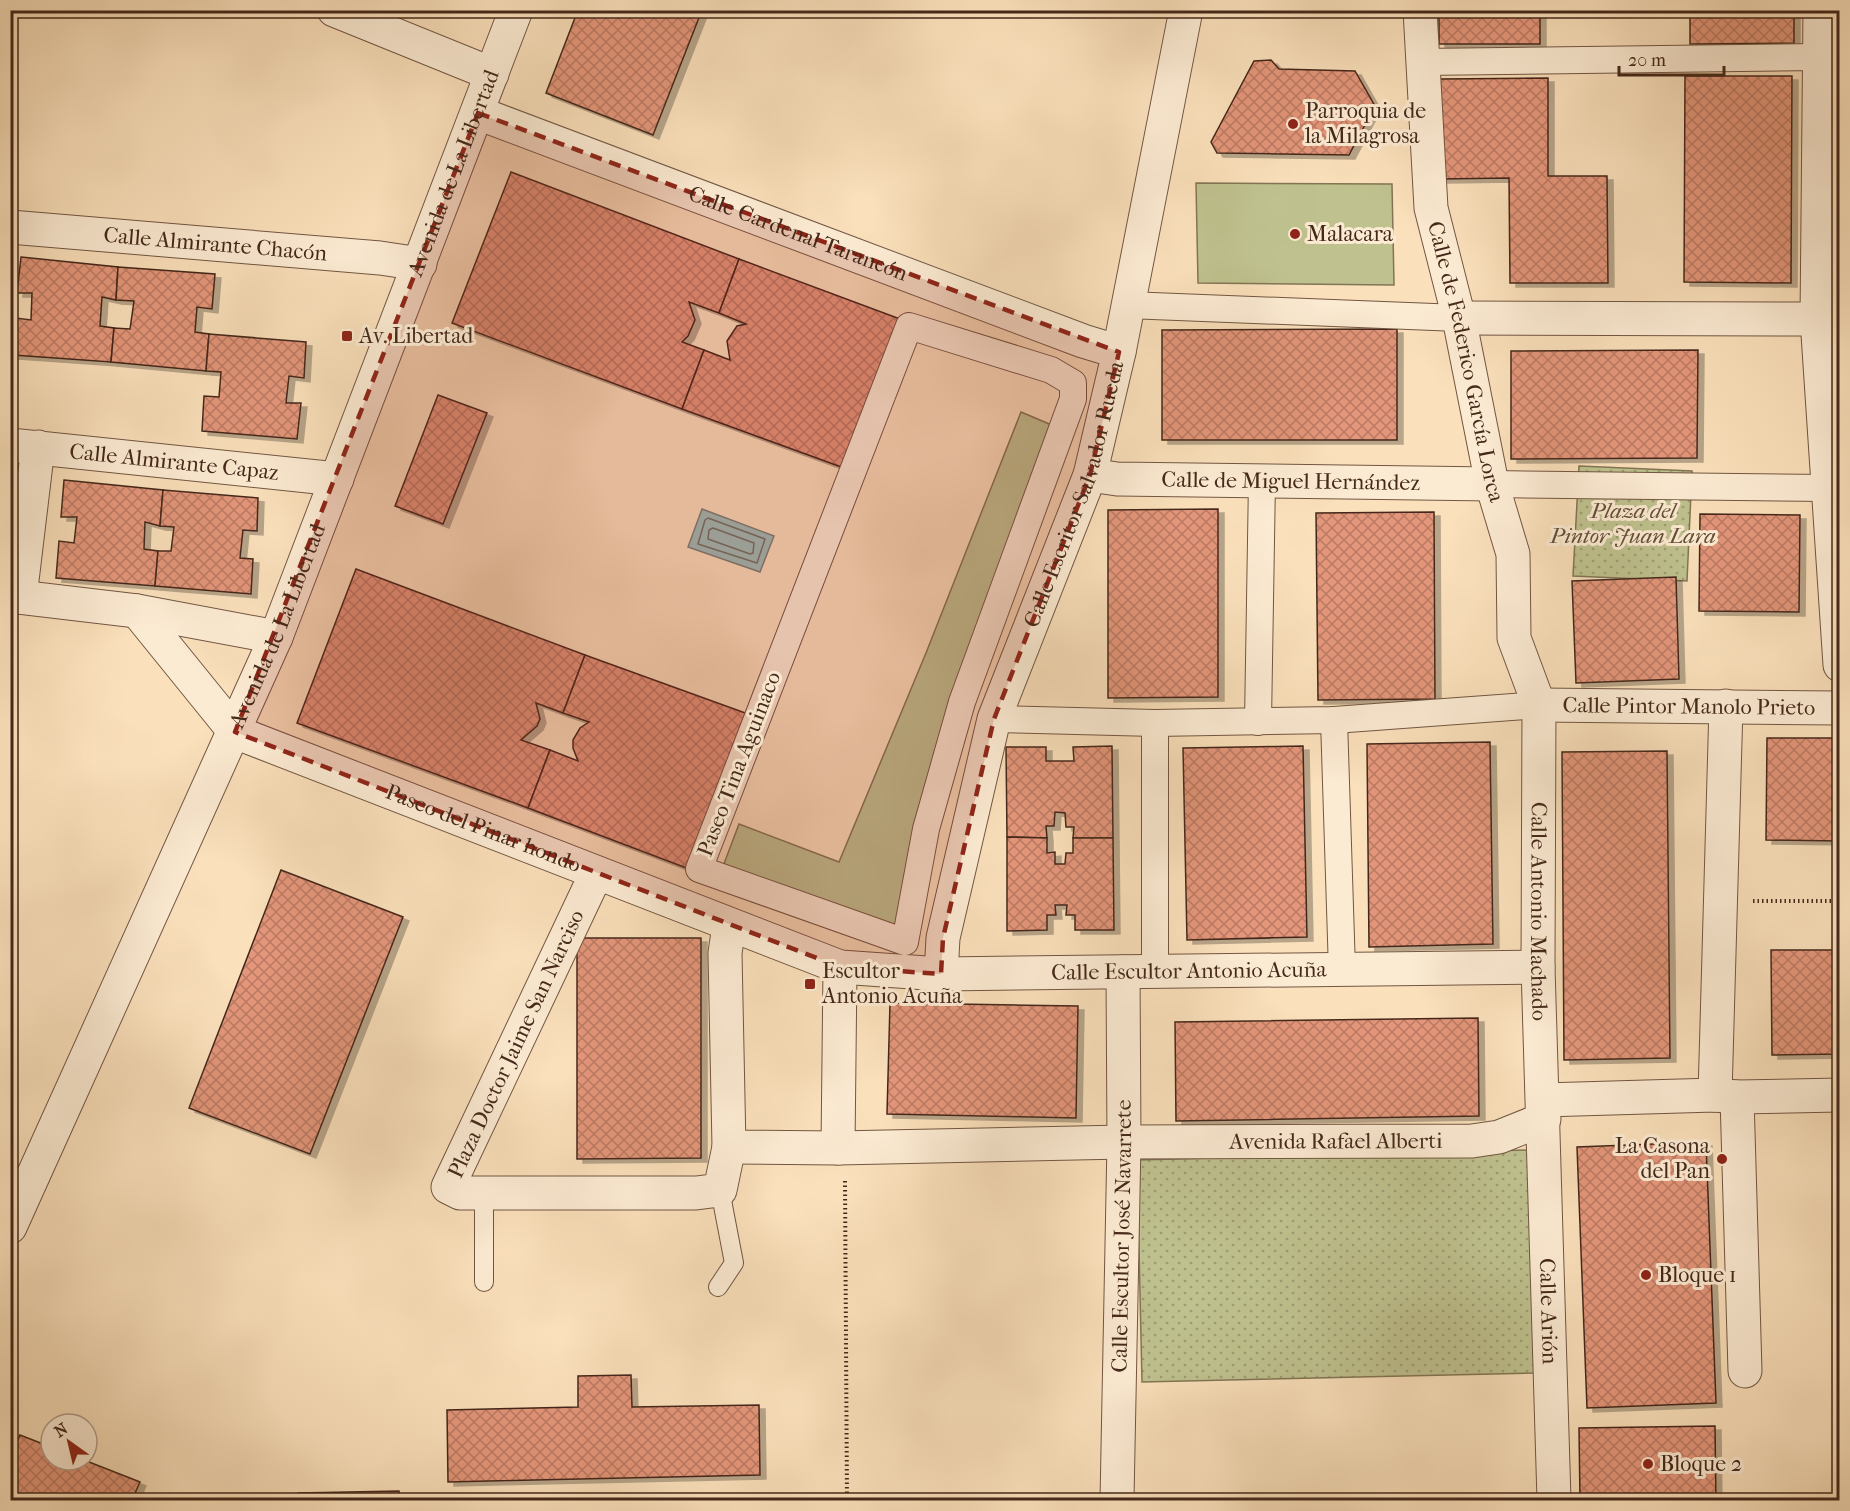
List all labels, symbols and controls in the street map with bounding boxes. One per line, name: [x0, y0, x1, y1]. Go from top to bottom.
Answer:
scale bar: [1619, 39, 1724, 77]
text: 20 m: [1628, 50, 1666, 71]
street label: Avenida de La Libertad: [402, 65, 505, 281]
place label: Parroquia de la Milagrosa: [1304, 98, 1426, 149]
marker: Parroquia de la Milagrosa: [1286, 117, 1300, 131]
street label: Calle Cardenal Tarancón: [685, 180, 911, 287]
street label: Calle de Federico García Lorca: [1422, 219, 1510, 506]
place label: Malacara: [1307, 221, 1394, 247]
street label: Calle Almirante Chacón: [102, 222, 328, 267]
marker: Malacara: [1288, 227, 1302, 241]
place label: Av. Libertad: [358, 323, 474, 349]
marker: Av. Libertad: [340, 329, 354, 343]
street label: Calle Escritor Salvador Rueda: [1018, 358, 1130, 631]
street label: Calle Almirante Capaz: [68, 438, 280, 486]
street label: Calle de Miguel Hernández: [1161, 467, 1420, 496]
park label: Plaza del Pintor Juan Lara: [1549, 498, 1716, 549]
street label: Avenida de La Libertad: [223, 519, 331, 733]
street label: Paseo Tina Aguinaco: [692, 668, 786, 860]
street label: Calle Pintor Manolo Prieto: [1563, 692, 1815, 721]
street label: Paseo del Pinar hondo: [382, 779, 585, 878]
street label: Calle Antonio Machado: [1525, 802, 1553, 1021]
street label: Plaza Doctor Jaime San Narciso: [442, 906, 590, 1182]
street label: Calle Escultor Antonio Acuña: [1051, 956, 1328, 986]
place label: Escultor Antonio Acuña: [821, 958, 963, 1009]
marker: Escultor Antonio Acuña: [803, 977, 817, 991]
street label: Calle Escultor José Navarrete: [1106, 1099, 1137, 1373]
street label: Avenida Rafael Alberti: [1228, 1128, 1443, 1155]
place label: La Casona del Pan: [1615, 1133, 1711, 1184]
marker: La Casona del Pan: [1715, 1152, 1729, 1166]
street label: Calle Arión: [1534, 1258, 1563, 1365]
place label: Bloque 1: [1658, 1262, 1737, 1288]
marker: Bloque 1: [1639, 1268, 1653, 1282]
north arrow: [39, 1412, 99, 1472]
text: N: [51, 1418, 72, 1441]
place label: Bloque 2: [1660, 1451, 1742, 1477]
marker: Bloque 2: [1641, 1457, 1655, 1471]

